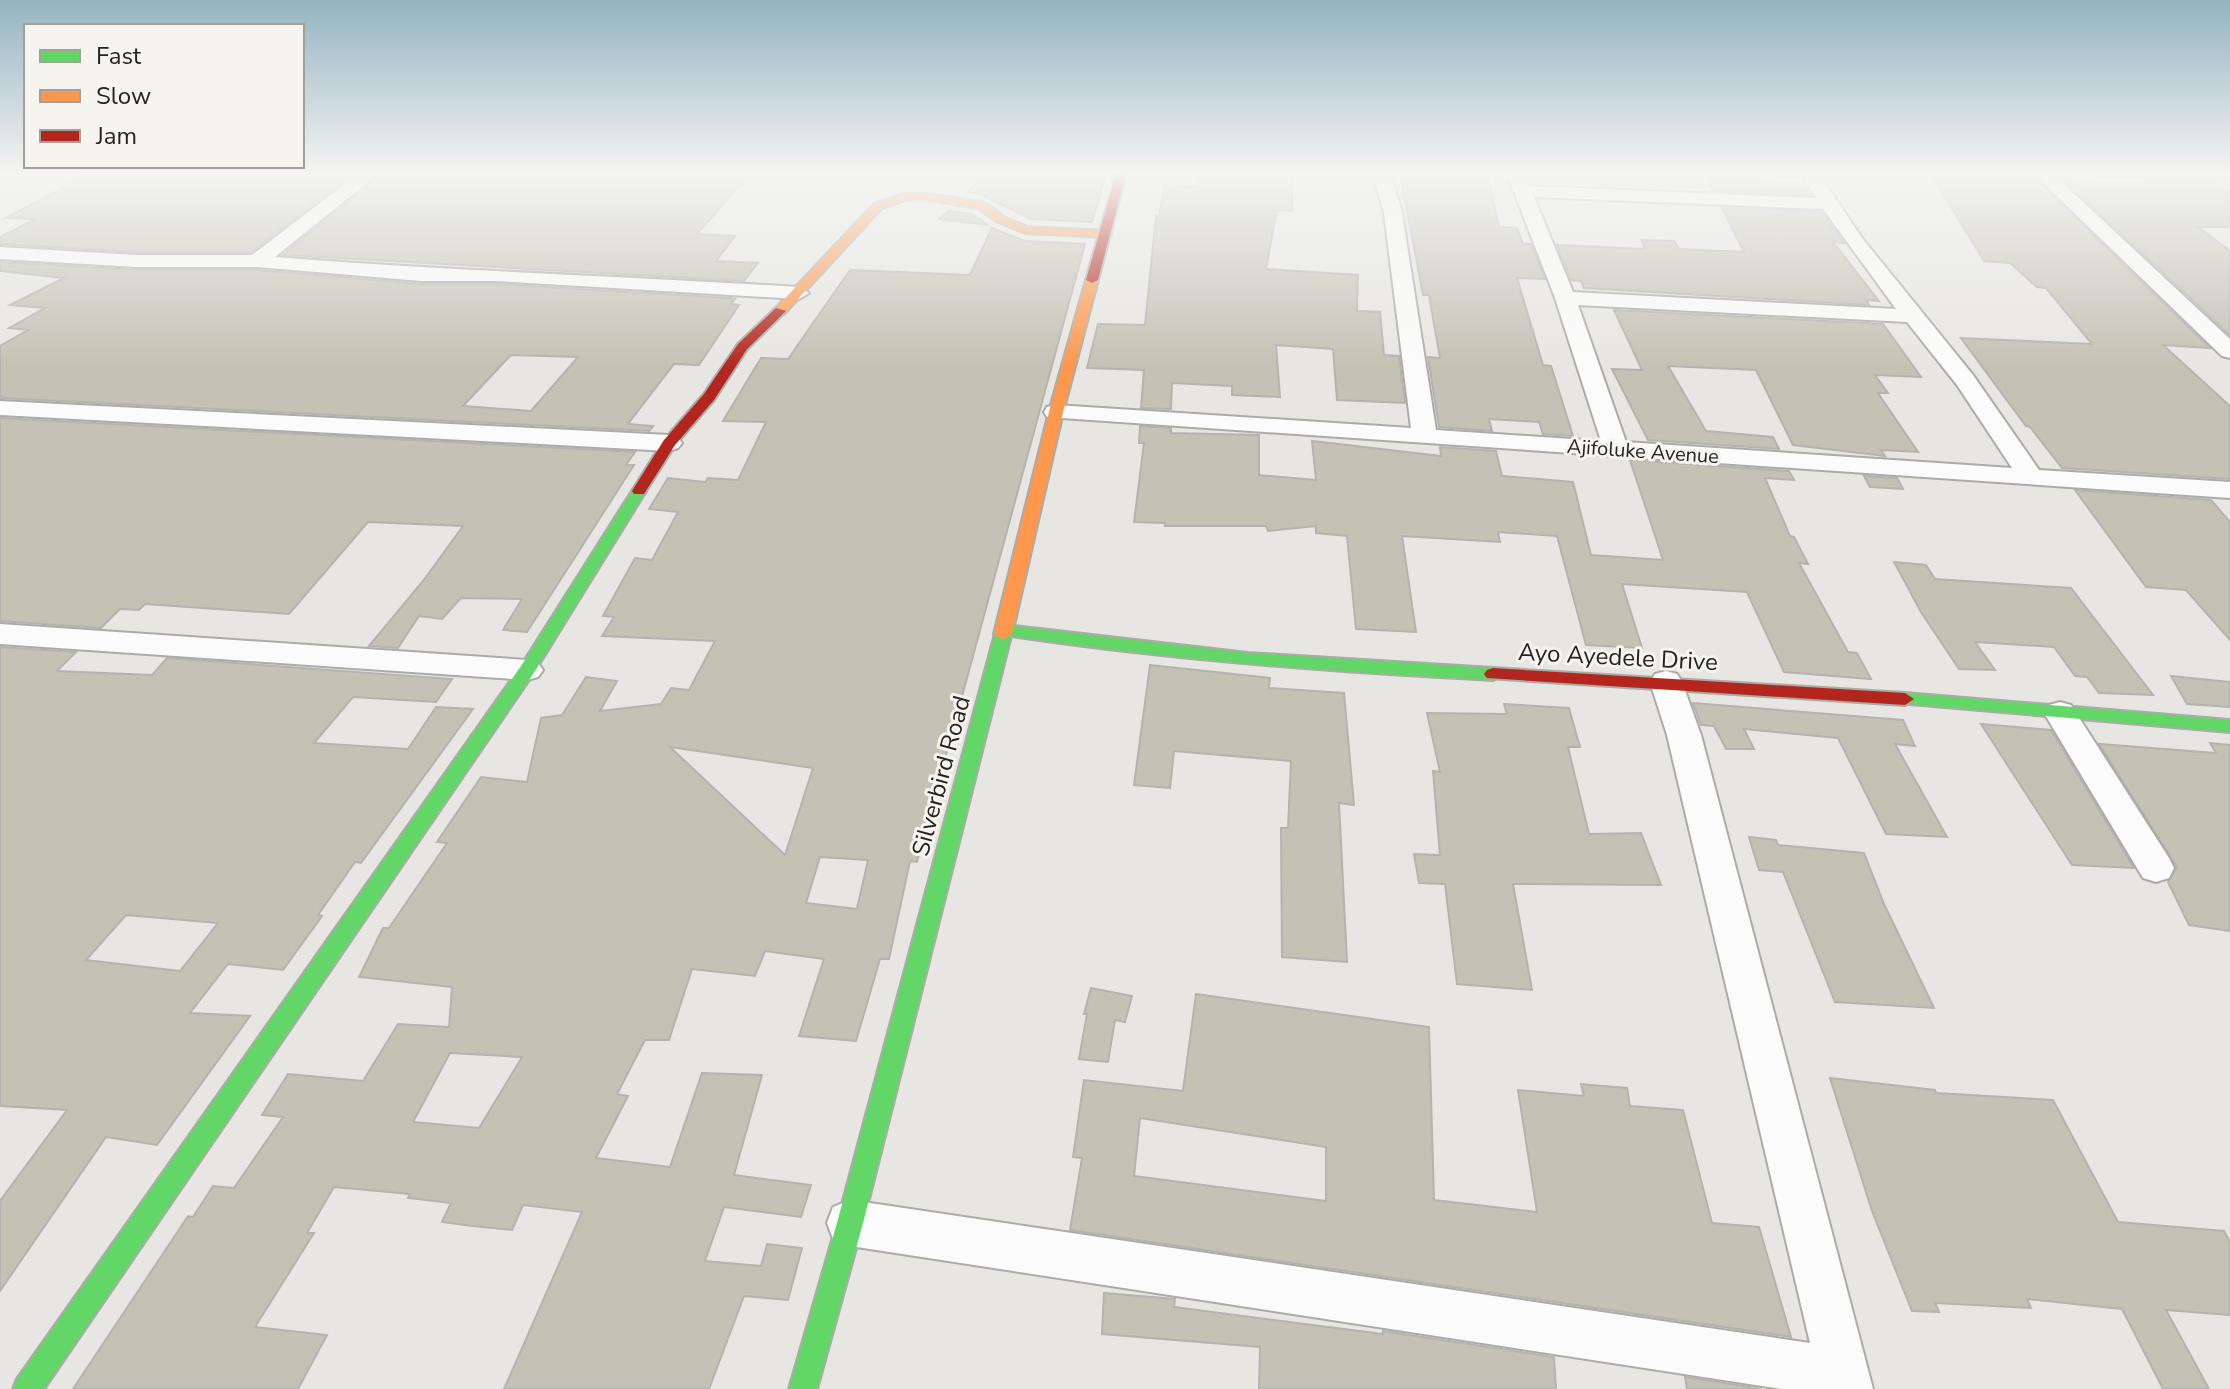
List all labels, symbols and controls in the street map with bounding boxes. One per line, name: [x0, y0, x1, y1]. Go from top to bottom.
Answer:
legend: [24, 24, 304, 168]
text: Fast: [96, 40, 142, 72]
text: Slow: [96, 80, 151, 112]
text: Jam: [95, 120, 137, 152]
street label: Ajifoluke Avenue: [1566, 433, 1720, 470]
street label: Ayo Ayedele Drive: [1517, 636, 1719, 678]
street label: Silverbird Road: [904, 692, 978, 860]

